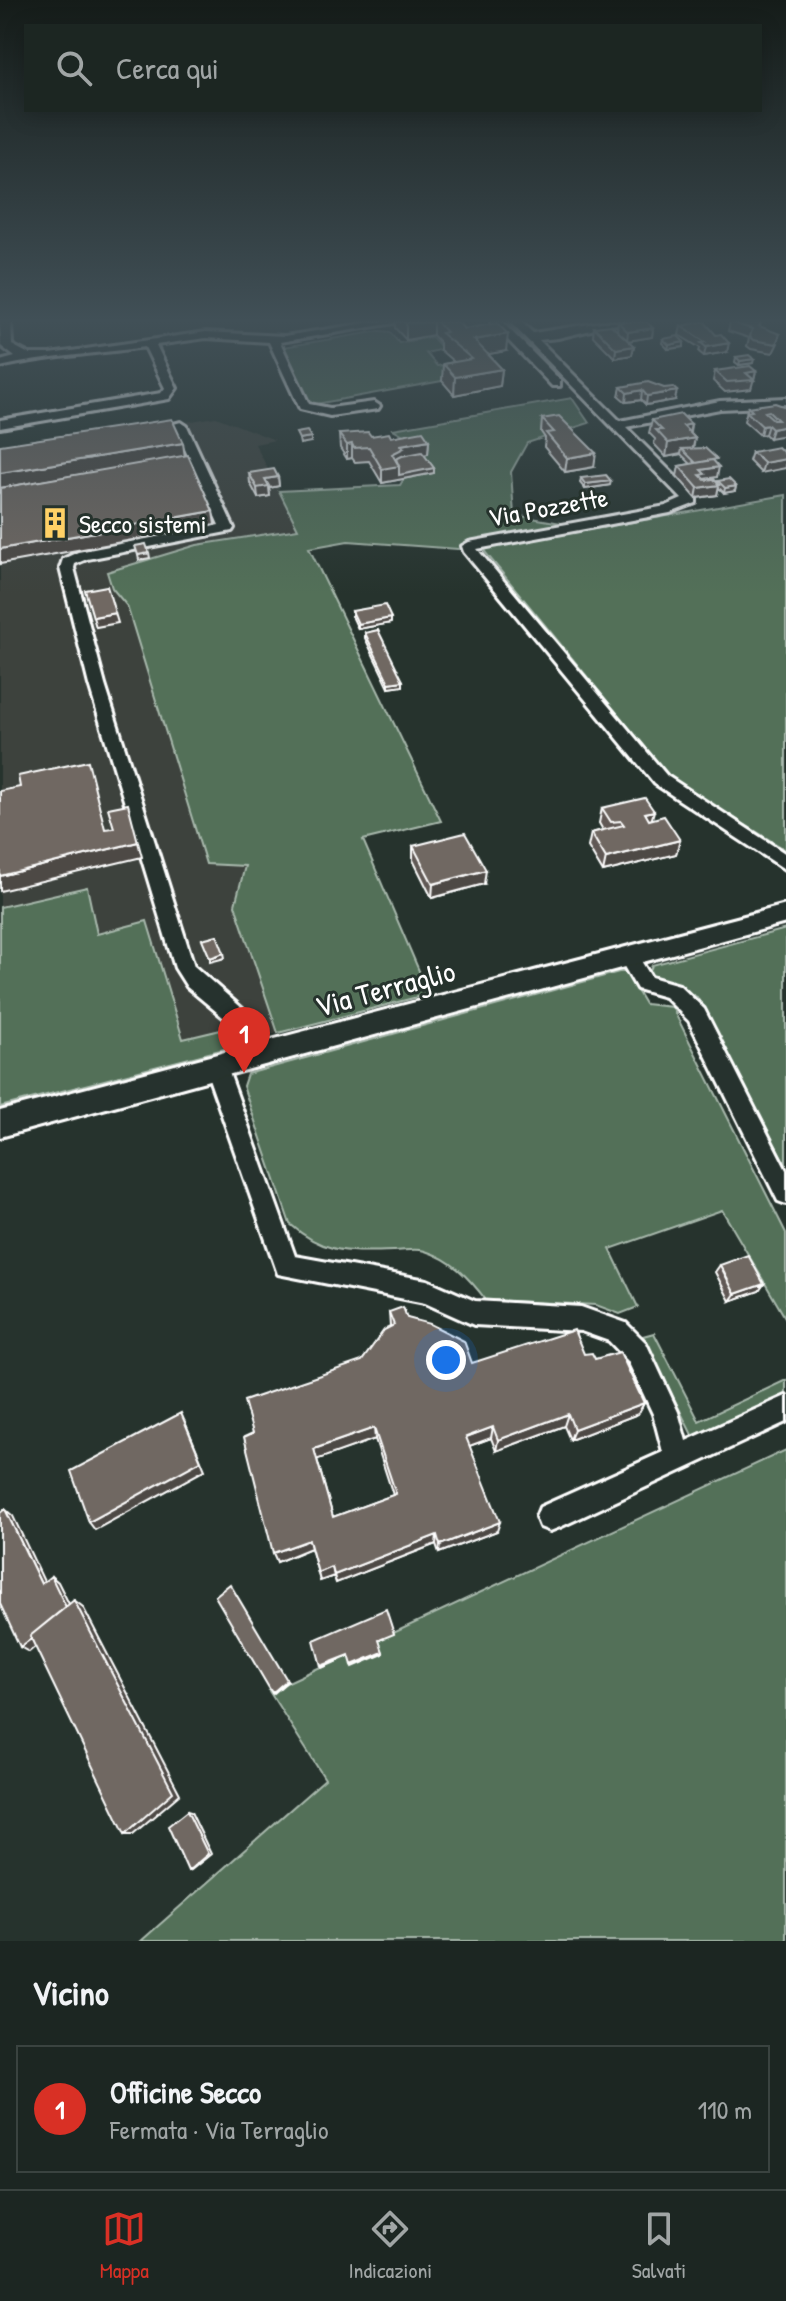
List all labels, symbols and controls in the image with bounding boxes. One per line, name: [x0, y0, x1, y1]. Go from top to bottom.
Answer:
search box: [24, 24, 762, 112]
icon: search: [52, 46, 96, 90]
text: Cerca qui: [116, 48, 219, 88]
street label: Via Pozzette: [486, 479, 610, 535]
building icon: Secco sistemi: [38, 506, 72, 540]
place label: Secco sistemi: [79, 506, 207, 541]
street label: Via Terraglio: [311, 950, 459, 1026]
pin: 1: [218, 1007, 270, 1073]
your location: [426, 1340, 466, 1380]
text: Vicino: [32, 1970, 109, 2016]
text: Officine Secco: [110, 2072, 261, 2112]
text: 1: [55, 2092, 65, 2127]
text: 110 m: [698, 2092, 752, 2127]
text: Fermata · Via Terraglio: [110, 2112, 328, 2147]
tab: Mappa: [100, 2207, 149, 2285]
tab: Indicazioni: [348, 2207, 432, 2285]
tab: Salvati: [632, 2207, 686, 2285]

